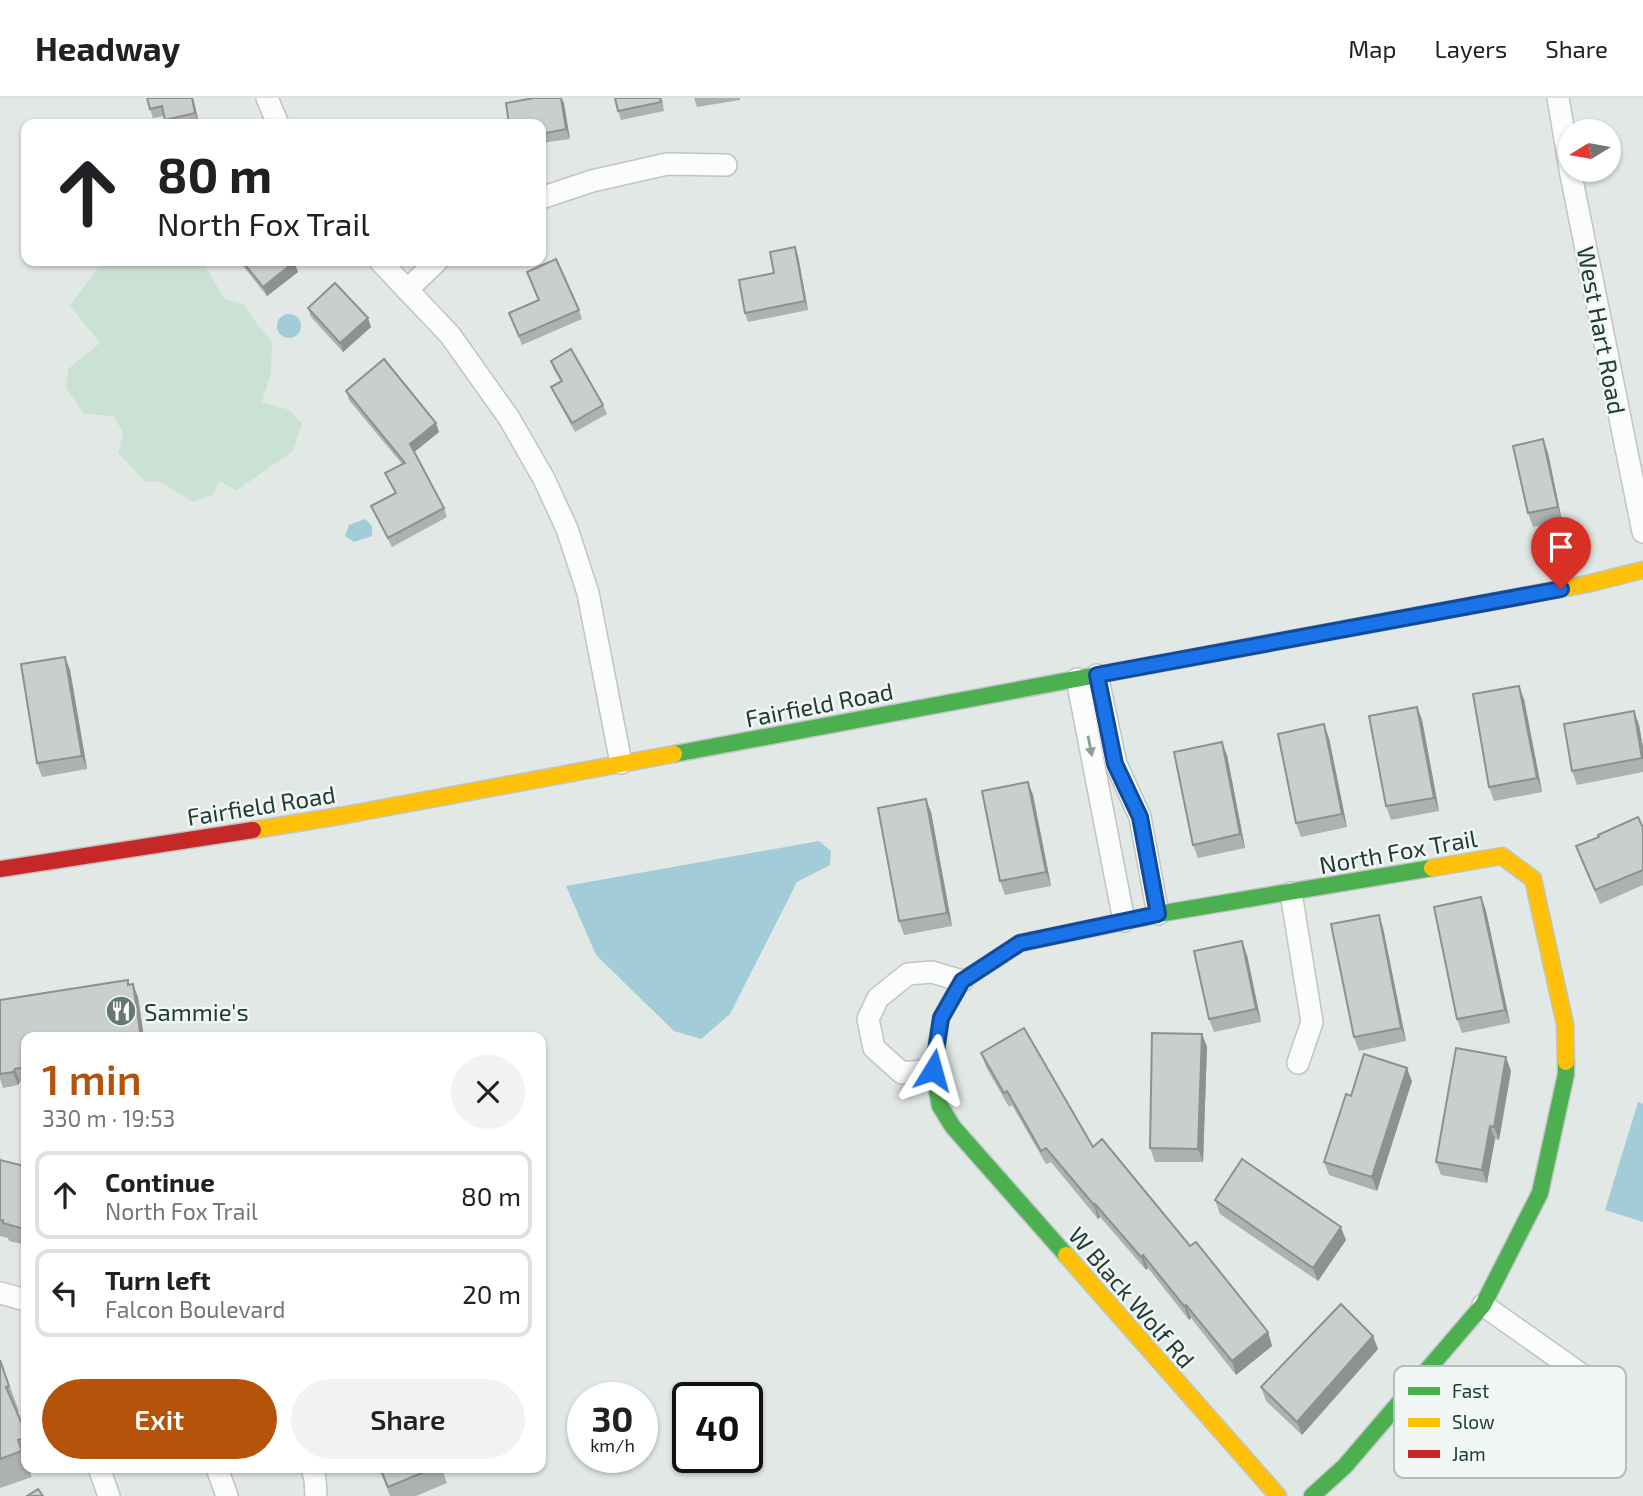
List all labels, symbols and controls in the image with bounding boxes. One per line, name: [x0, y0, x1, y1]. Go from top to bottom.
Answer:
text: Headway: [35, 28, 180, 68]
text: Map: [1348, 34, 1396, 63]
text: Layers: [1434, 34, 1507, 63]
text: Share: [1545, 34, 1608, 63]
north arrow: [1558, 119, 1620, 182]
map controls: [1558, 119, 1621, 182]
text: 80 m: [157, 144, 272, 203]
icon: ahead: [42, 147, 133, 238]
text: North Fox Trail: [157, 204, 370, 242]
street label: West Hart Road: [1571, 244, 1633, 416]
pin: [1531, 517, 1591, 589]
icon: arrive: [1542, 528, 1580, 566]
street label: Fairfield Road: [743, 675, 895, 733]
one-way arrow: [1084, 735, 1095, 757]
street label: Fairfield Road: [185, 779, 337, 831]
street label: North Fox Trail: [1317, 823, 1479, 879]
restaurant icon: Sammie's: [104, 994, 138, 1028]
place label: Sammie's: [144, 997, 249, 1026]
position arrow: [896, 1033, 970, 1107]
text: 1 min: [42, 1053, 142, 1103]
button: close: [451, 1055, 525, 1129]
text: 330 m · 19:53: [42, 1104, 175, 1132]
text: Continue: [105, 1166, 215, 1197]
icon: ahead: [46, 1176, 84, 1214]
text: 80 m: [461, 1180, 521, 1211]
text: North Fox Trail: [105, 1197, 258, 1225]
street label: W Black Wolf Rd: [1063, 1221, 1201, 1373]
text: Turn left: [105, 1264, 211, 1295]
icon: left: [46, 1274, 84, 1312]
text: 20 m: [462, 1278, 521, 1309]
text: Falcon Boulevard: [105, 1295, 285, 1323]
legend: [1394, 1366, 1626, 1478]
button: Exit: [42, 1379, 277, 1459]
button: Share: [291, 1379, 525, 1459]
text: Fast: [1452, 1379, 1489, 1402]
speed limit sign: 40: [672, 1382, 763, 1473]
text: 30: [592, 1397, 633, 1439]
text: Slow: [1452, 1410, 1495, 1433]
text: km/h: [590, 1434, 635, 1456]
text: Jam: [1452, 1442, 1486, 1465]

